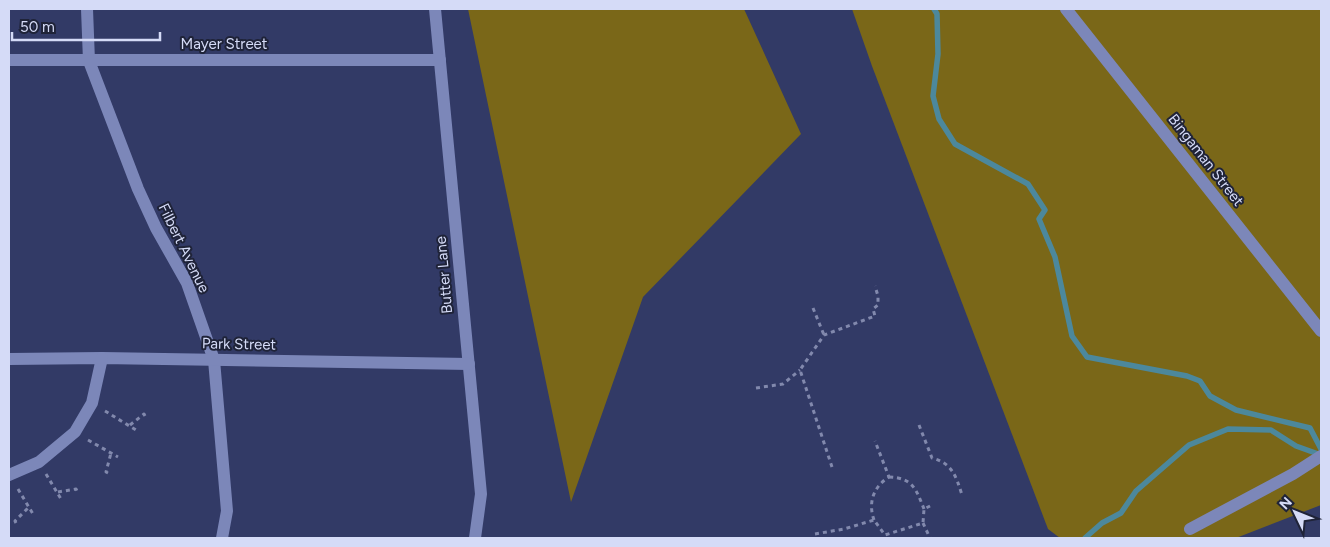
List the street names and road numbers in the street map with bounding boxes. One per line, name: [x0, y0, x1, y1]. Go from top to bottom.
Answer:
street label: Mayer Street: [181, 35, 268, 53]
street label: Bingaman Street: [1164, 110, 1248, 210]
street label: Filbert Avenue: [155, 200, 213, 296]
street label: Butter Lane: [432, 235, 456, 315]
street label: Park Street: [202, 334, 277, 354]

